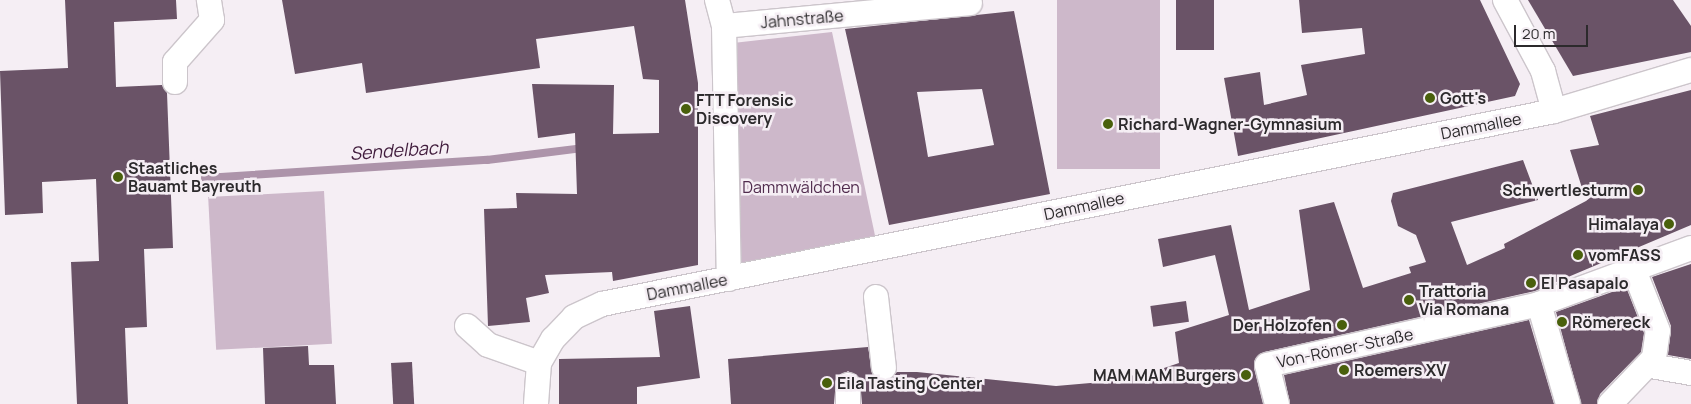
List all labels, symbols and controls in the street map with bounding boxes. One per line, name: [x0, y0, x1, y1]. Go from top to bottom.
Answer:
street label: Jahnstraße: [760, 6, 844, 32]
scale bar: [1516, 15, 1590, 47]
text: 20 m: [1522, 23, 1555, 44]
place label: Gott's: [1440, 88, 1486, 108]
place label: FTT Forensic Discovery: [696, 90, 794, 128]
marker: Gott's: [1424, 92, 1436, 104]
marker: FTT Forensic Discovery: [680, 103, 692, 115]
street label: Dammallee: [1439, 109, 1523, 143]
place label: Richard-Wagner-Gymnasium: [1118, 114, 1342, 134]
marker: Richard-Wagner-Gymnasium: [1102, 118, 1114, 130]
water label: Sendelbach: [349, 136, 449, 164]
place label: Staatliches Bauamt Bayreuth: [128, 158, 262, 196]
marker: Staatliches Bauamt Bayreuth: [112, 171, 124, 183]
park label: Dammwäldchen: [742, 177, 860, 197]
place label: Schwertlesturm: [1502, 180, 1628, 200]
marker: Schwertlesturm: [1632, 184, 1644, 196]
street label: Dammallee: [1042, 188, 1126, 224]
place label: Himalaya: [1588, 214, 1659, 234]
marker: Himalaya: [1663, 218, 1675, 230]
place label: vomFASS: [1588, 245, 1661, 265]
marker: vomFASS: [1572, 249, 1584, 261]
street label: Dammallee: [645, 270, 729, 304]
place label: El Pasapalo: [1541, 273, 1629, 293]
marker: El Pasapalo: [1525, 277, 1537, 289]
place label: Trattoria Via Romana: [1419, 281, 1509, 319]
marker: Trattoria Via Romana: [1403, 294, 1415, 306]
place label: Römereck: [1572, 312, 1650, 332]
place label: Der Holzofen: [1233, 315, 1332, 335]
marker: Römereck: [1556, 316, 1568, 328]
marker: Der Holzofen: [1336, 319, 1348, 331]
street label: Von-Römer-Straße: [1275, 324, 1415, 372]
place label: Roemers XV: [1354, 360, 1446, 380]
marker: Roemers XV: [1338, 364, 1350, 376]
place label: MAM MAM Burgers: [1093, 365, 1236, 385]
marker: MAM MAM Burgers: [1240, 369, 1252, 381]
place label: Eila Tasting Center: [837, 373, 982, 393]
marker: Eila Tasting Center: [821, 377, 833, 389]

